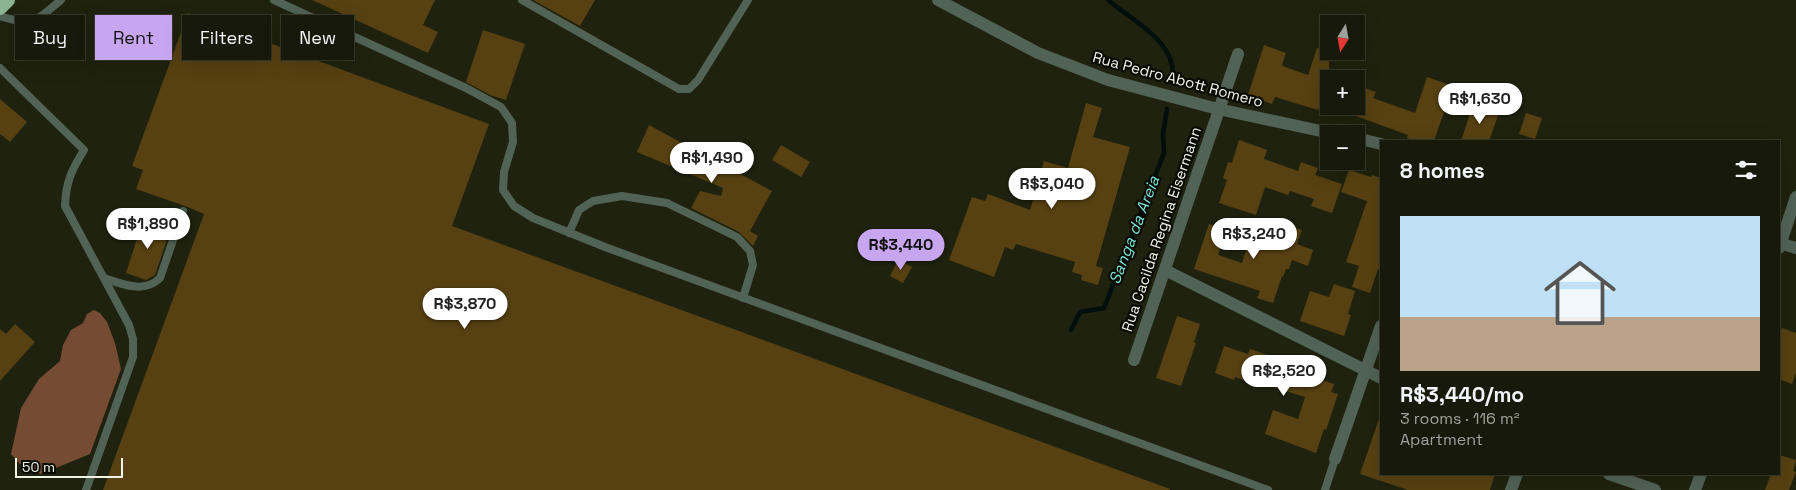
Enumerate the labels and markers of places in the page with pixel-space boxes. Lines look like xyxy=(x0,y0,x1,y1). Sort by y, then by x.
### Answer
pin: R$1,630 xyxy=(1434,82,1526,125)
pin: R$1,490 xyxy=(666,142,758,184)
pin: R$3,040 xyxy=(1006,168,1098,210)
pin: R$1,890 xyxy=(102,208,194,250)
pin: R$3,240 xyxy=(1208,218,1300,260)
pin: R$3,440 xyxy=(855,228,947,271)
pin: R$3,870 xyxy=(419,288,511,330)
pin: R$2,520 xyxy=(1238,354,1330,397)

